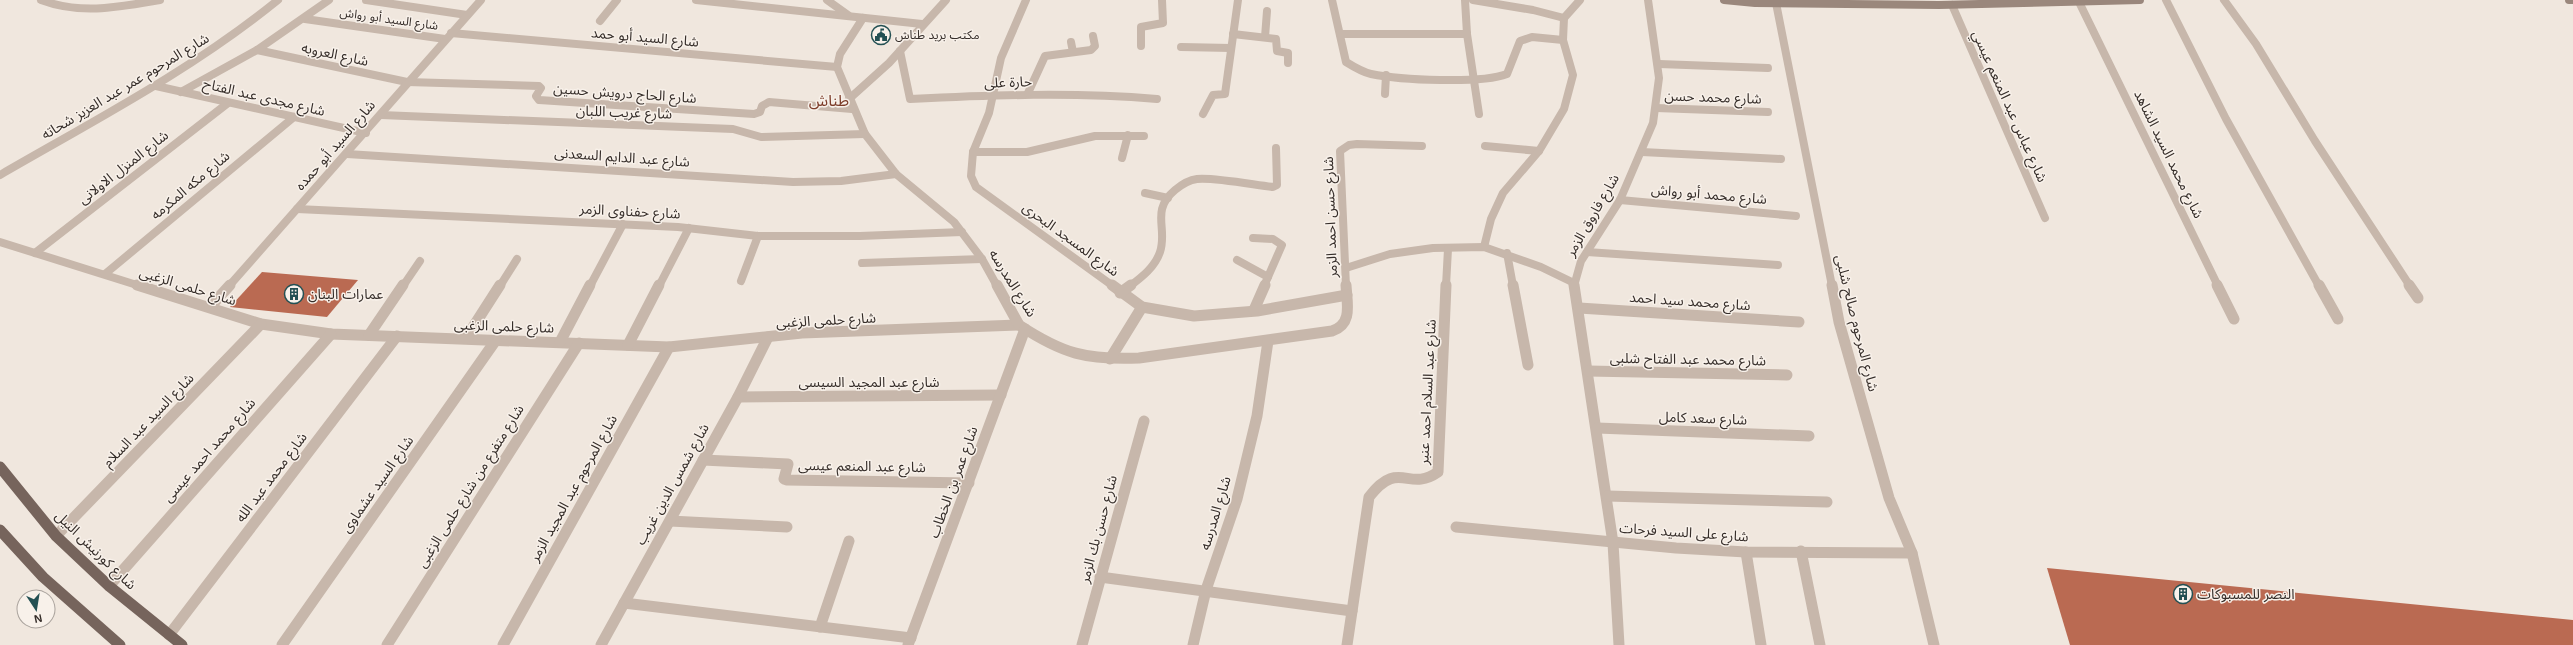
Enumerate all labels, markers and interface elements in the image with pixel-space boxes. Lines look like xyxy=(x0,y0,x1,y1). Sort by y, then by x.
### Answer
street label: شارع السيد أبو رواش xyxy=(339,5,439,35)
street label: شارع السيد أبو حمد xyxy=(590,24,700,53)
public building icon: مكتب بريد طناش xyxy=(870,24,892,46)
place label: مكتب بريد طناش xyxy=(895,28,980,42)
street label: شارع عباس عبد المنعم عيسي xyxy=(1966,28,2051,186)
street label: شارع المرحوم عمر عبد العزيز شحاته xyxy=(38,30,213,145)
street label: شارع العروبه xyxy=(300,39,370,72)
street label: حارة على xyxy=(984,73,1032,92)
street label: شارع مجدى عبد الفتاح xyxy=(201,75,327,122)
street label: شارع الحاج درويش حسين xyxy=(553,80,697,109)
street label: شارع محمد حسن xyxy=(1664,87,1762,110)
street label: شارع محمد السيد الشاهد xyxy=(2128,87,2207,222)
district label: طناش xyxy=(809,92,849,110)
street label: شارع السيد أبو حمده xyxy=(291,96,381,195)
street label: شارع غريب اللبان xyxy=(575,102,672,125)
street label: شارع المنزل الاولانى xyxy=(75,127,173,210)
street label: شارع عبد الدايم السعدنى xyxy=(554,144,690,173)
street label: شارع مكه المكرمه xyxy=(147,147,234,225)
street label: شارع حسن احمد الزمر xyxy=(1320,156,1343,279)
street label: شارع فاروق الزمر xyxy=(1561,171,1625,261)
street label: شارع محمد أبو رواش xyxy=(1650,180,1768,210)
street label: شارع المسجد البحرى xyxy=(1018,199,1122,282)
street label: شارع حفناوى الزمر xyxy=(578,200,681,225)
street label: شارع المدرسه xyxy=(983,246,1040,321)
street label: شارع المرحوم صالح شلبى xyxy=(1829,253,1882,394)
street label: شارع حلمى الزغبى xyxy=(137,264,238,311)
building icon: عمارات البنان xyxy=(283,283,305,305)
place label: عمارات البنان xyxy=(308,286,383,303)
street label: شارع محمد سيد احمد xyxy=(1629,289,1751,316)
street label: شارع حلمى الزغبى xyxy=(776,309,877,334)
street label: شارع حلمى الزغبى xyxy=(454,316,554,339)
street label: شارع عبد السلام احمد عنبر xyxy=(1415,319,1442,466)
street label: شارع محمد عبد الفتاح شلبى xyxy=(1610,350,1766,371)
street label: شارع السيد عبد السلام xyxy=(99,370,199,472)
street label: شارع عبد المجيد السيسى xyxy=(798,374,940,393)
street label: شارع محمد احمد عيسى xyxy=(160,395,261,507)
street label: شارع متفرع من شارع حلمى الزغبى xyxy=(413,402,529,572)
street label: شارع سعد كامل xyxy=(1659,408,1747,431)
street label: شارع المرحوم عبد المجيد الزمر xyxy=(525,412,623,567)
street label: شارع شمس الدين غريب xyxy=(632,421,715,549)
street label: شارع عمر بن الخطاب xyxy=(925,424,983,541)
street label: شارع محمد عبد الله xyxy=(232,429,312,527)
street label: شارع السيد عشماوى xyxy=(338,432,419,537)
street label: شارع عبد المنعم عيسى xyxy=(798,457,926,478)
street label: شارع حسن بك الزمر xyxy=(1076,473,1123,586)
street label: شارع المدرسه xyxy=(1196,474,1237,553)
street label: شارع كورنيش النيل xyxy=(50,507,140,595)
street label: شارع على السيد فرحات xyxy=(1619,520,1749,547)
building icon: النصر للمسبوكات xyxy=(2172,583,2194,605)
place label: النصر للمسبوكات xyxy=(2197,586,2294,603)
north arrow xyxy=(16,589,56,629)
text: N xyxy=(33,612,43,625)

